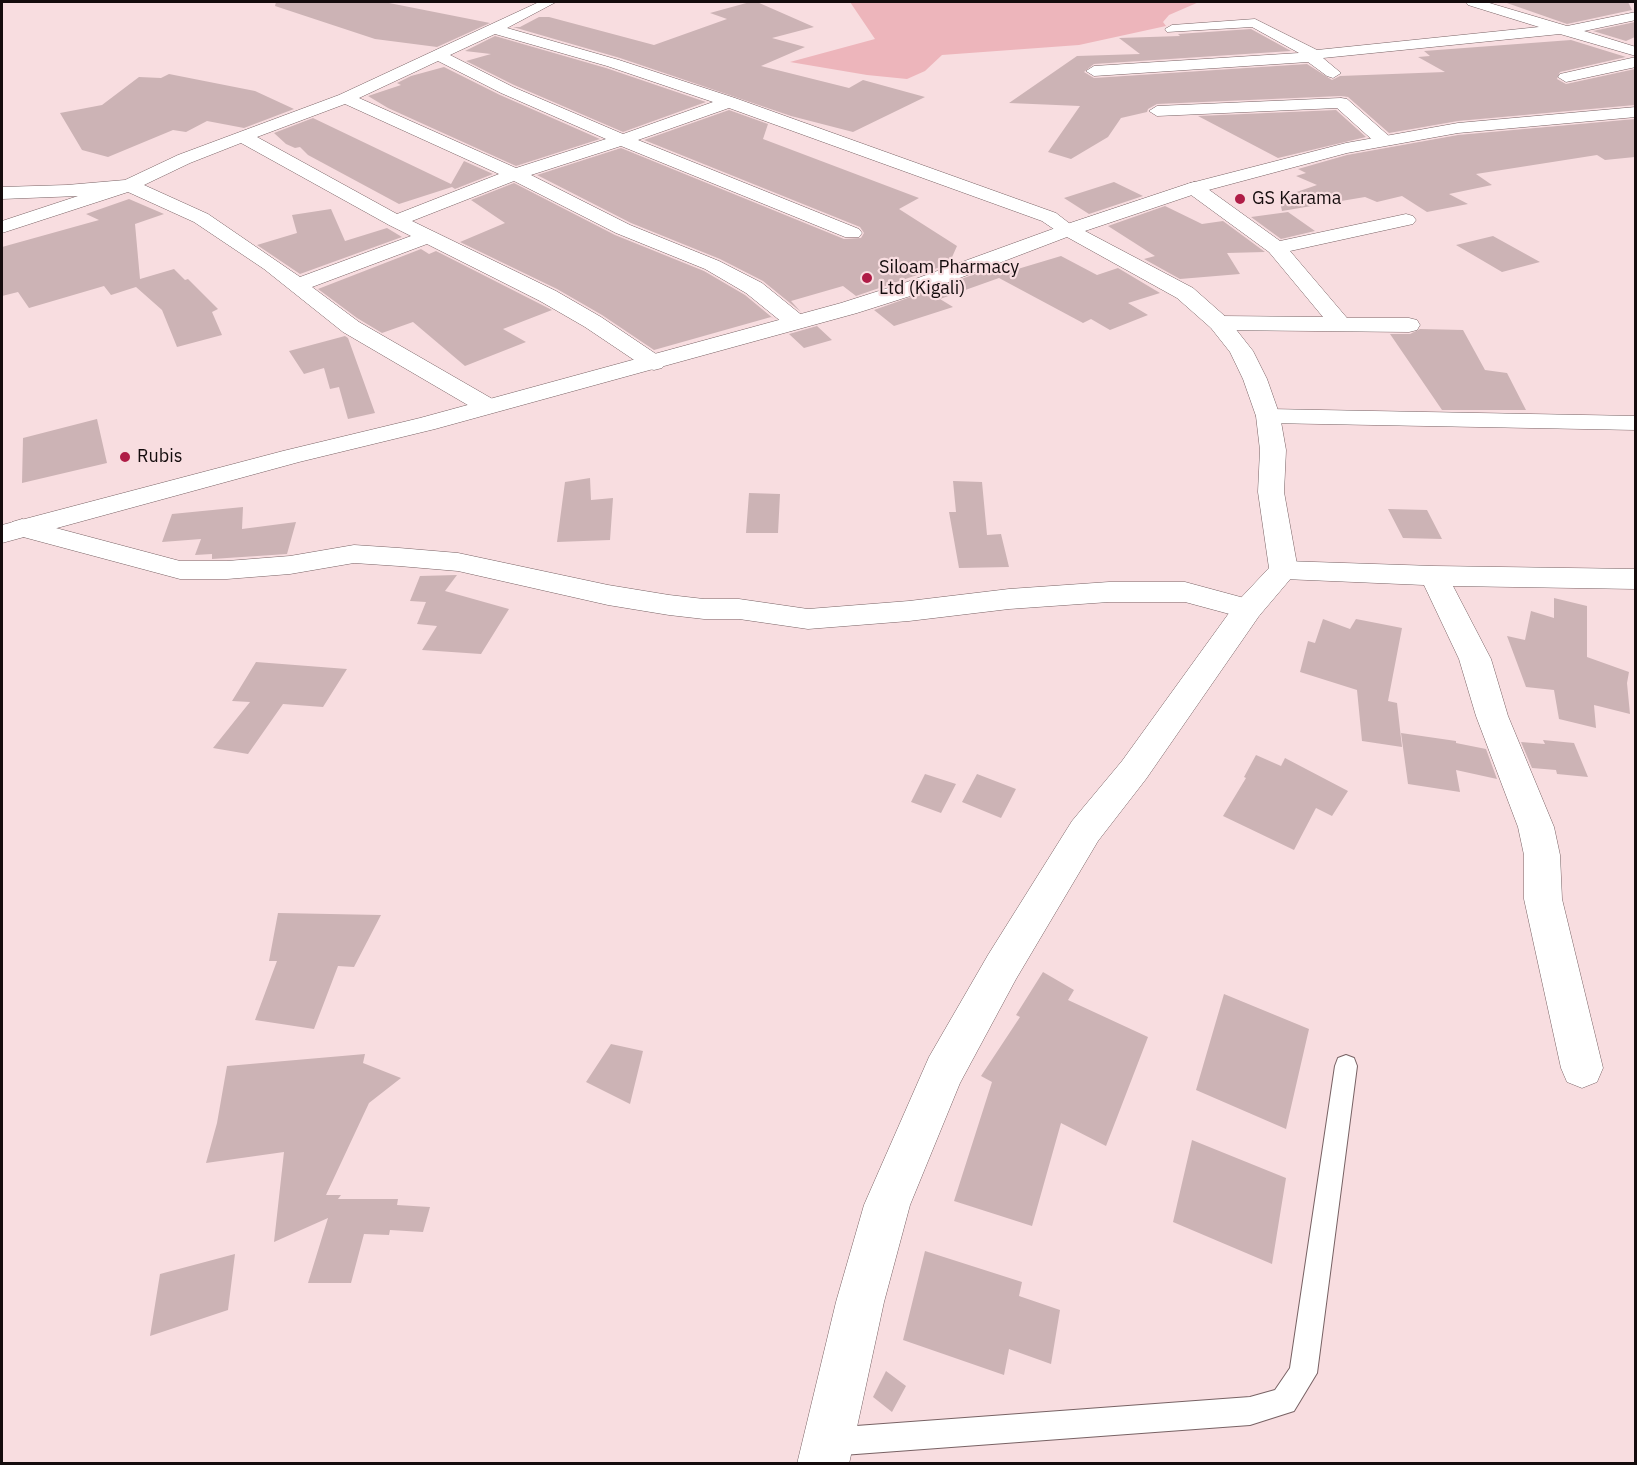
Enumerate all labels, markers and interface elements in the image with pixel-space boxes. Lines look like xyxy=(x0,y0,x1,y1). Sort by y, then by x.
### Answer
place label: GS Karama xyxy=(1252,188,1341,210)
marker: GS Karama xyxy=(1233,192,1247,206)
place label: Siloam Pharmacy Ltd (Kigali) xyxy=(879,257,1019,300)
marker: Siloam Pharmacy Ltd (Kigali) xyxy=(860,271,874,285)
place label: Rubis xyxy=(137,446,182,468)
marker: Rubis xyxy=(118,450,132,464)

